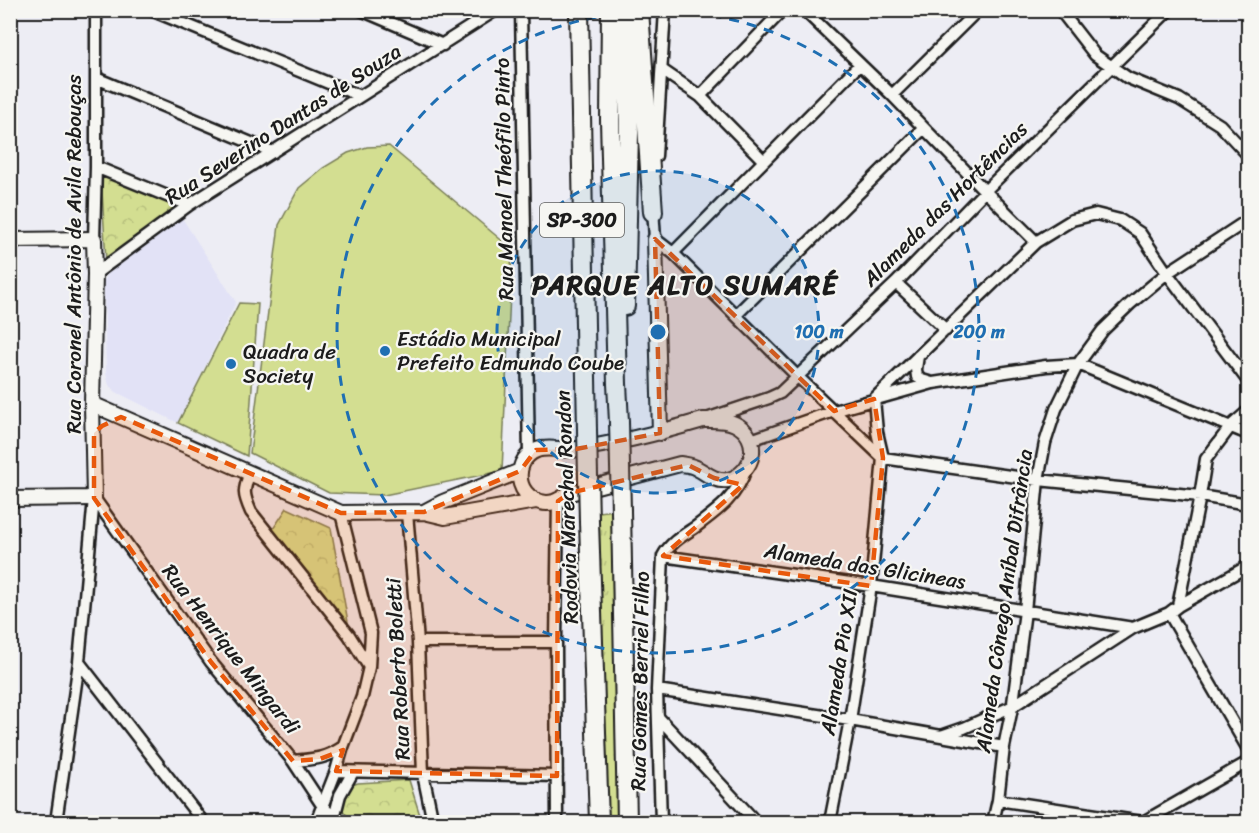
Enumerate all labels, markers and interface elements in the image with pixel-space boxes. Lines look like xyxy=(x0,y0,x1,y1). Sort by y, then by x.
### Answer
street label: Rua Severino Dantas de Souza xyxy=(157,33,409,215)
street label: Rua Manoel Theófilo Pinto xyxy=(483,57,525,301)
street label: Rua Coronel Antônio de Avila Rebouças xyxy=(55,74,93,434)
street label: Alameda das Hortências xyxy=(852,112,1037,297)
road number: SP-300 xyxy=(540,203,624,237)
district label: PARQUE ALTO SUMARÉ xyxy=(532,261,839,309)
text: 100 m xyxy=(795,316,844,348)
text: 200 m xyxy=(952,316,1005,348)
place label: Estádio Municipal Prefeito Edmundo Coube xyxy=(397,320,624,382)
centre of rings xyxy=(648,322,668,342)
place label: Quadra de Society xyxy=(243,333,336,395)
marker: Estádio Municipal Prefeito Edmundo Coube xyxy=(378,344,392,358)
marker: Quadra de Society xyxy=(224,357,238,371)
street label: Rodovia Marechal Rondon xyxy=(544,389,590,625)
street label: Alameda Cônego Aníbal Difrância xyxy=(964,446,1044,756)
street label: Alameda das Glicineas xyxy=(761,531,969,601)
street label: Rua Henrique Mingardi xyxy=(152,555,311,744)
street label: Rua Gomes Berriel Filho xyxy=(619,571,661,791)
street label: Rua Roberto Boletti xyxy=(374,576,422,761)
street label: Alameda Pio XII xyxy=(809,586,869,739)

